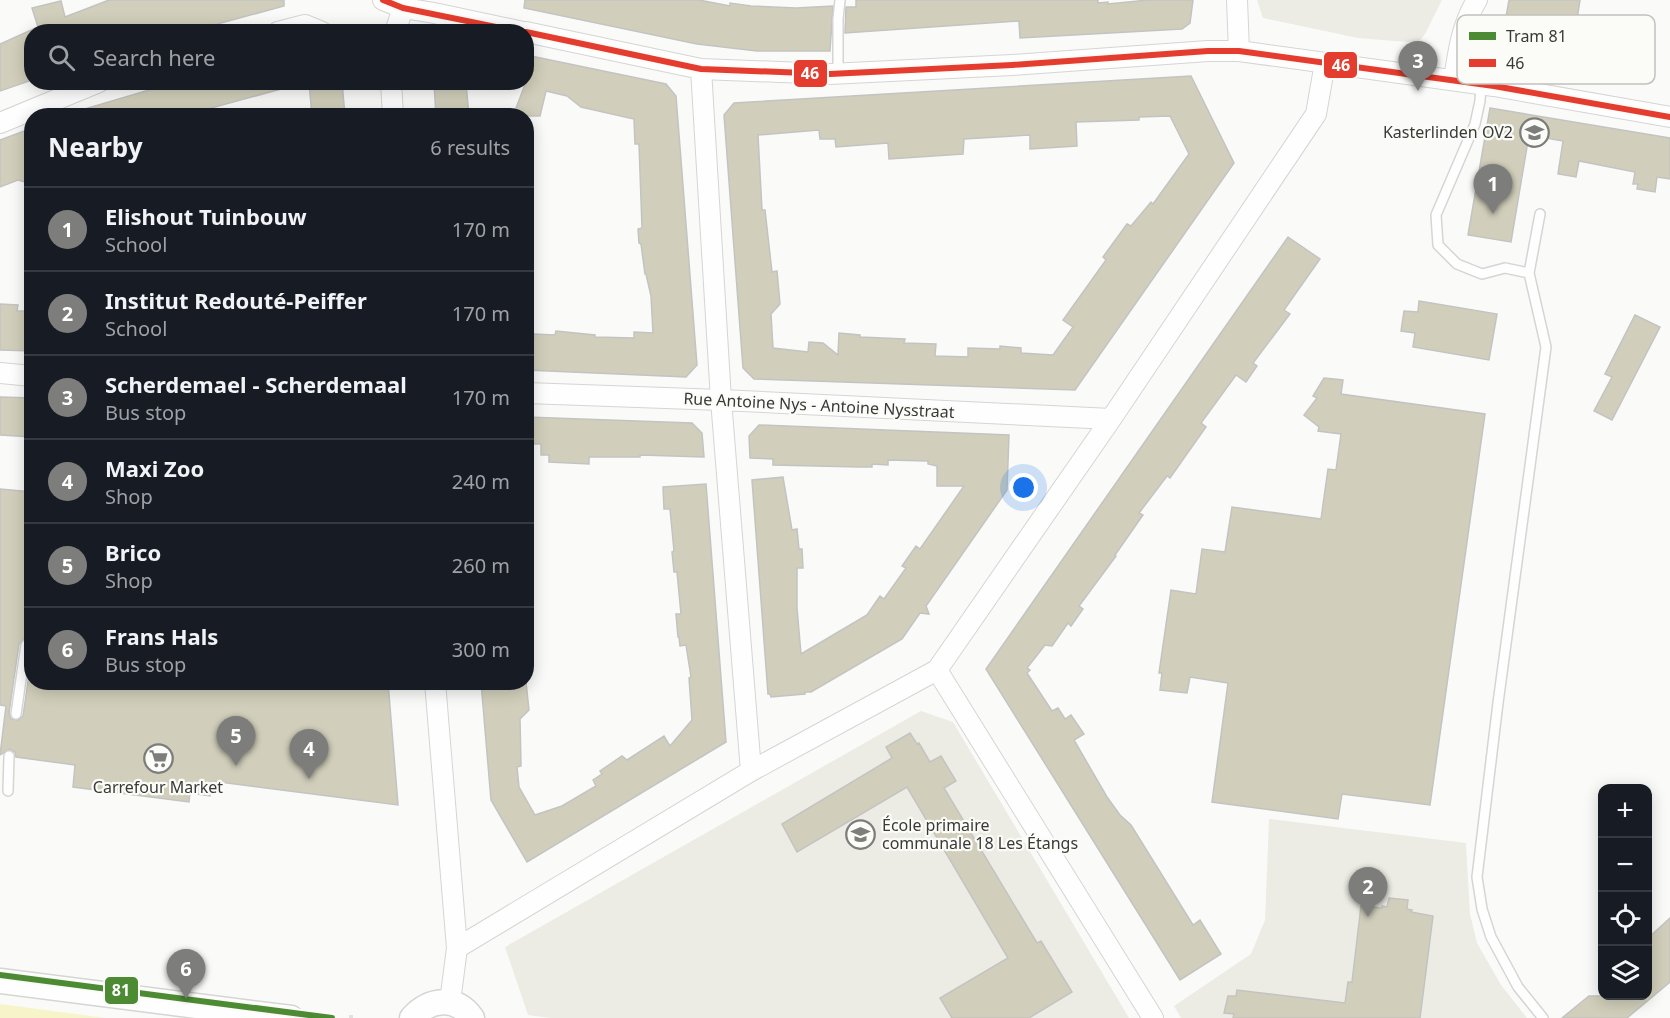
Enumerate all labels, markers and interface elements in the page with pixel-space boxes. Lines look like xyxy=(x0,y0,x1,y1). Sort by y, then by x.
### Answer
legend xyxy=(1457,15,1655,84)
search box xyxy=(24,24,534,90)
text: Tram 81 xyxy=(1506,25,1567,47)
icon: search xyxy=(45,41,78,74)
text: Search here xyxy=(93,42,215,72)
pin: 3 xyxy=(1398,42,1438,91)
line badge: 46 xyxy=(1323,51,1358,79)
text: 46 xyxy=(1506,52,1524,74)
text: 46 xyxy=(1332,54,1350,76)
line badge: 46 xyxy=(793,59,828,88)
text: 46 xyxy=(801,62,819,84)
school or university icon: Kasterlinden OV2 xyxy=(1518,116,1550,148)
place label: Kasterlinden OV2 xyxy=(1383,121,1513,143)
text: Nearby xyxy=(48,129,143,165)
text: 6 results xyxy=(430,134,510,161)
pin: 1 xyxy=(1474,164,1512,214)
text: Elishout Tuinbouw xyxy=(105,201,307,231)
text: 1 xyxy=(62,216,73,243)
text: 170 m xyxy=(452,216,510,243)
text: School xyxy=(105,231,167,258)
text: Institut Redouté-Peiffer xyxy=(105,285,367,315)
text: 2 xyxy=(62,300,73,327)
text: 170 m xyxy=(452,300,510,327)
text: School xyxy=(105,315,167,342)
text: Scherdemael - Scherdemaal xyxy=(105,369,407,399)
text: 3 xyxy=(62,384,73,411)
text: 170 m xyxy=(452,384,510,411)
street label: Rue Antoine Nys - Antoine Nysstraat xyxy=(683,387,955,423)
text: Bus stop xyxy=(105,399,186,426)
text: Maxi Zoo xyxy=(105,453,204,483)
text: 4 xyxy=(62,468,73,495)
text: 240 m xyxy=(452,468,510,495)
your location xyxy=(1009,473,1038,502)
text: Shop xyxy=(105,483,153,510)
text: Brico xyxy=(105,537,161,567)
text: 5 xyxy=(62,552,73,579)
text: 260 m xyxy=(452,552,510,579)
text: Shop xyxy=(105,567,153,594)
text: Frans Hals xyxy=(105,621,218,651)
text: 6 xyxy=(62,636,73,663)
text: 300 m xyxy=(452,636,510,663)
text: Bus stop xyxy=(105,651,186,678)
pin: 5 xyxy=(216,716,256,766)
pin: 4 xyxy=(290,730,328,779)
supermarket icon: Carrefour Market xyxy=(142,743,174,775)
place label: Carrefour Market xyxy=(93,776,223,798)
map controls xyxy=(1598,784,1652,1000)
button: + xyxy=(1598,784,1652,838)
place label: École primaire communale 18 Les Étangs xyxy=(882,814,1078,854)
school or university icon: École primaire communale 18 Les Étangs xyxy=(845,818,877,850)
button: − xyxy=(1598,838,1652,892)
pin: 2 xyxy=(1348,868,1388,917)
button: locate xyxy=(1598,892,1652,946)
button: layers xyxy=(1598,946,1652,1000)
pin: 6 xyxy=(166,950,206,999)
line badge: 81 xyxy=(104,976,139,1005)
text: 81 xyxy=(112,979,130,1001)

